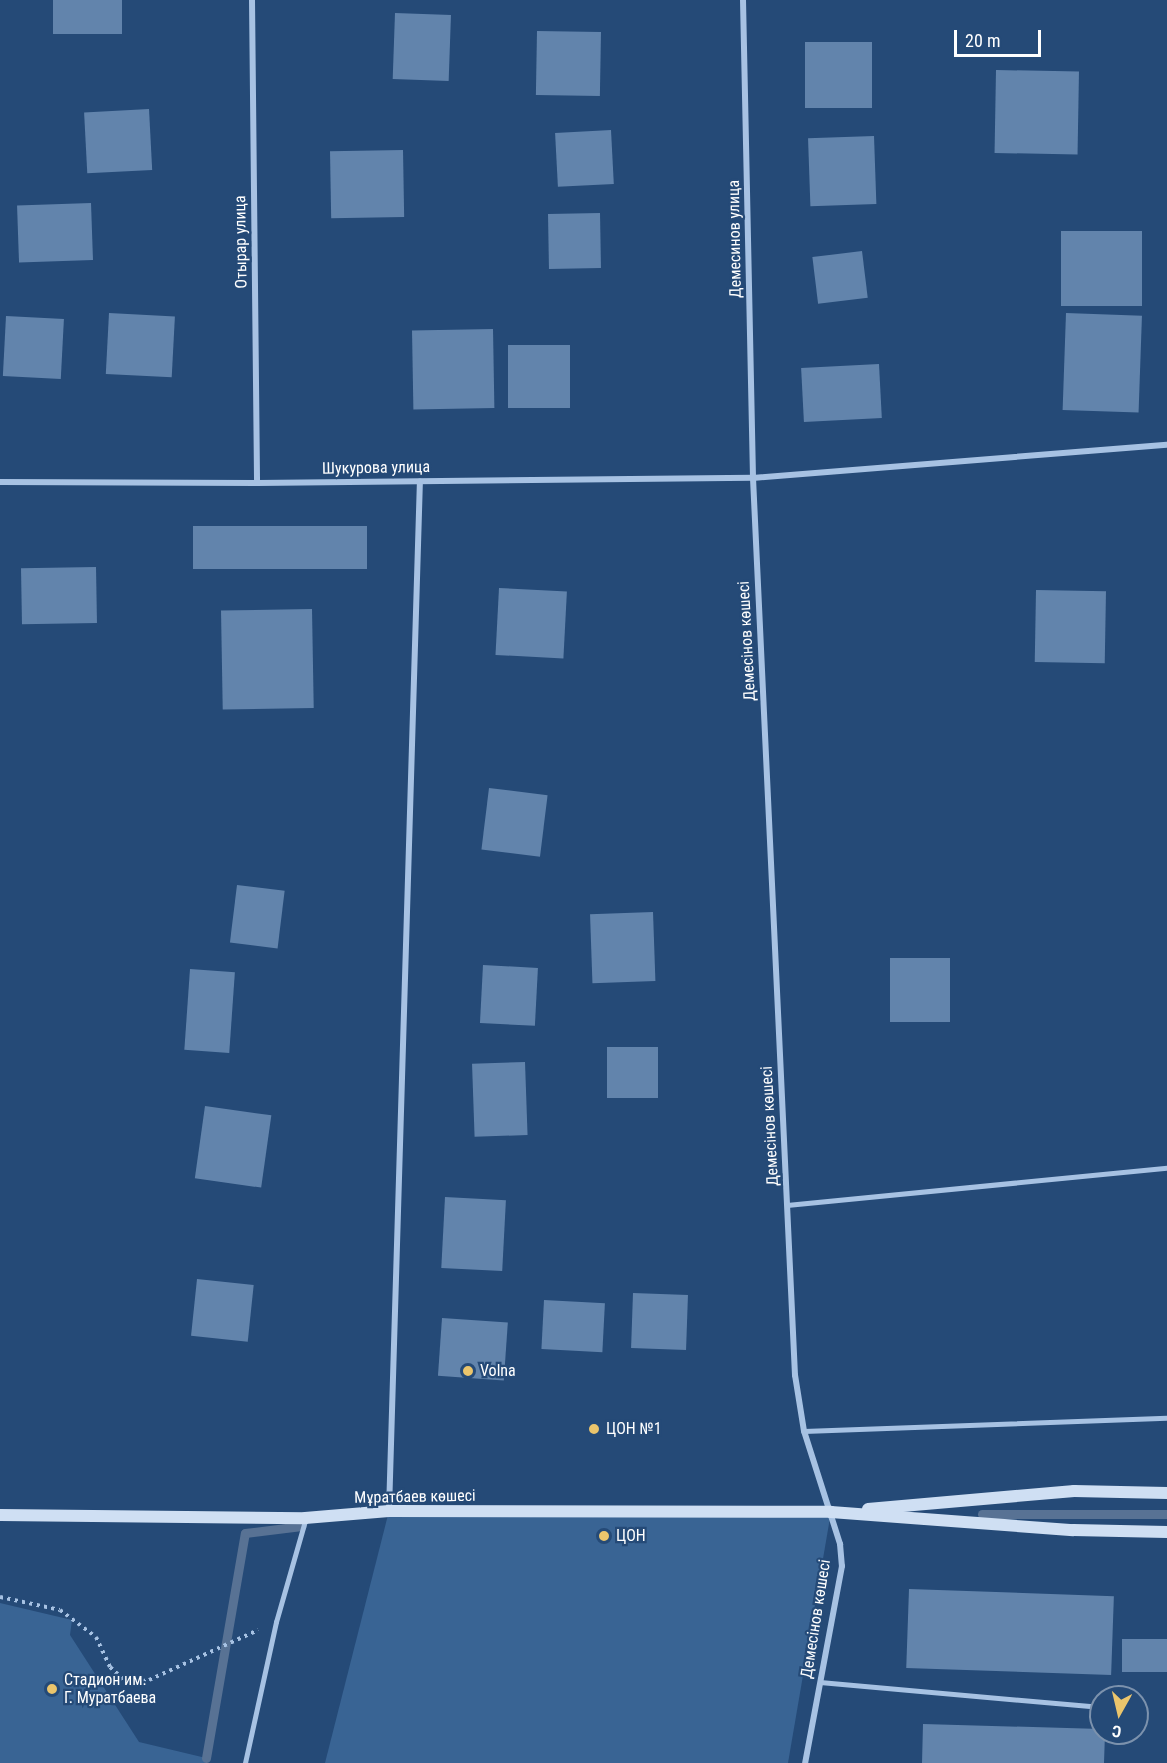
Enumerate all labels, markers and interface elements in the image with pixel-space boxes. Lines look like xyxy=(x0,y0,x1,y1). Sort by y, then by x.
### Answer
scale bar xyxy=(957,18,1044,56)
text: 20 m xyxy=(965,30,1000,51)
street label: Демесинов улица xyxy=(724,180,746,298)
street label: Отырар улица xyxy=(231,195,251,289)
street label: Шукурова улица xyxy=(322,457,430,479)
street label: Демесінов көшесі xyxy=(734,580,760,702)
street label: Демесінов көшесі xyxy=(757,1065,783,1187)
place label: Volna xyxy=(480,1361,516,1381)
marker: Volna xyxy=(461,1364,475,1378)
place label: ЦОН №1 xyxy=(606,1419,662,1439)
marker: ЦОН №1 xyxy=(587,1422,601,1436)
street label: Мұратбаев көшесі xyxy=(354,1486,476,1508)
place label: ЦОН xyxy=(616,1526,646,1546)
marker: ЦОН xyxy=(597,1529,611,1543)
street label: Демесінов көшесі xyxy=(797,1558,835,1680)
place label: Стадион им. Г. Муратбаева xyxy=(64,1670,156,1708)
marker: Стадион им. Г. Муратбаева xyxy=(45,1682,59,1696)
north arrow xyxy=(1089,1685,1149,1745)
text: С xyxy=(1111,1721,1123,1741)

